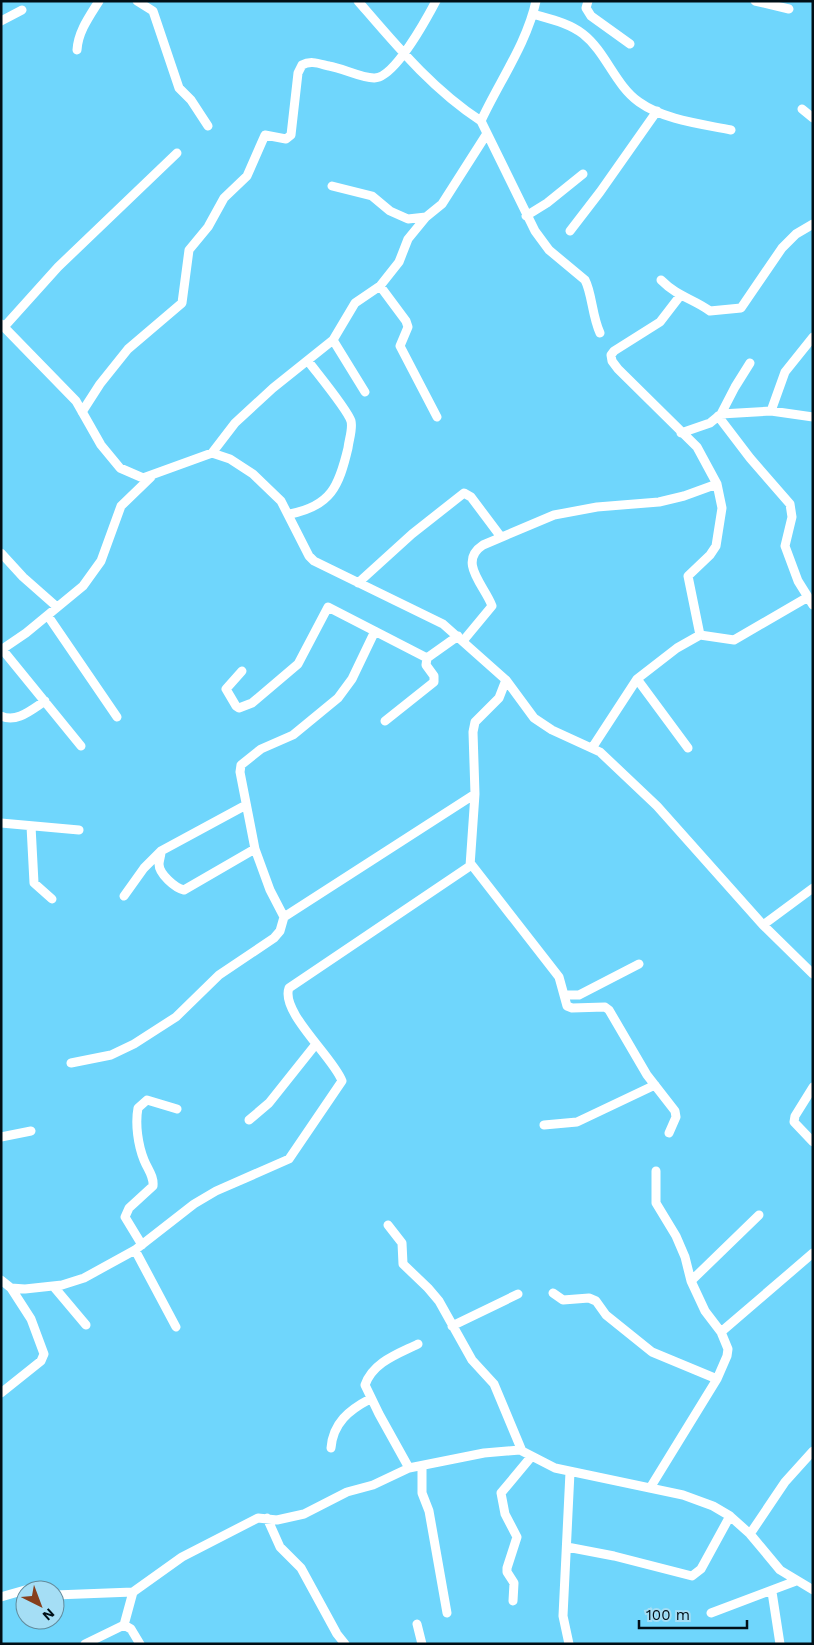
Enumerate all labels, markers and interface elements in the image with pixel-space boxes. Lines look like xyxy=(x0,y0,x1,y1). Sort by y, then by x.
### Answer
north arrow xyxy=(15,1580,65,1630)
scale bar xyxy=(639,1598,746,1630)
text: N xyxy=(39,1605,58,1624)
text: 100 m xyxy=(646,1606,690,1624)

